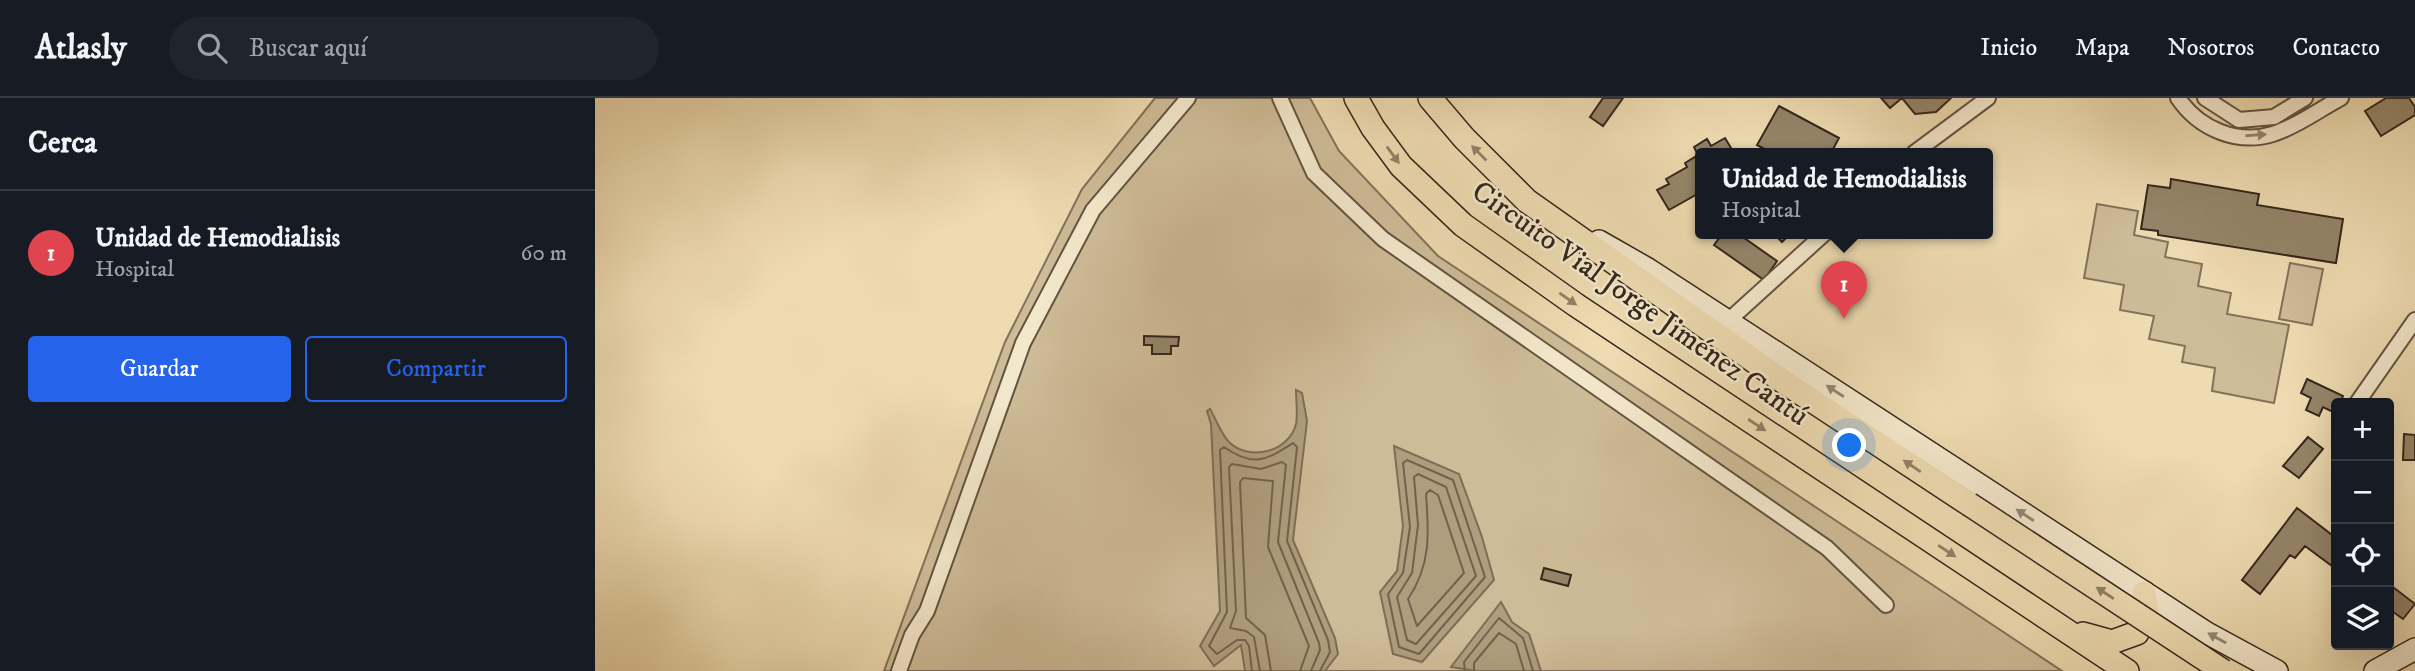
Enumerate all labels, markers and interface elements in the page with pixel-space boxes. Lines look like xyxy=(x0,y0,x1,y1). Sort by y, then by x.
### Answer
search box xyxy=(169,17,659,80)
text: Atlasly xyxy=(35,28,127,69)
icon: search xyxy=(193,29,231,67)
text: Buscar aquí xyxy=(249,32,367,65)
text: Inicio xyxy=(1980,33,2037,63)
text: Mapa xyxy=(2075,33,2130,63)
text: Nosotros xyxy=(2168,33,2254,63)
text: Contacto xyxy=(2292,33,2380,63)
text: Cerca xyxy=(28,125,97,162)
one-way arrow xyxy=(2246,129,2268,140)
one-way arrow xyxy=(1471,145,1488,161)
one-way arrow xyxy=(1386,146,1400,165)
popup xyxy=(1695,148,1993,239)
text: Unidad de Hemodialisis xyxy=(1721,163,1967,196)
street label: Circuito Vial Jorge Jiménez Cantú xyxy=(1464,173,1816,435)
text: Hospital xyxy=(1721,196,1801,225)
text: Unidad de Hemodialisis xyxy=(95,222,340,255)
text: 1 xyxy=(47,239,55,268)
text: 60 m xyxy=(520,239,567,268)
text: Hospital xyxy=(95,255,174,284)
pin: 1 xyxy=(1821,261,1867,319)
one-way arrow xyxy=(1559,292,1577,306)
button: Guardar xyxy=(28,336,291,402)
button: Compartir xyxy=(305,336,567,402)
one-way arrow xyxy=(1826,384,1844,398)
map controls xyxy=(2331,398,2394,650)
button: + xyxy=(2331,398,2394,461)
one-way arrow xyxy=(1748,418,1767,431)
your location xyxy=(1832,428,1866,462)
one-way arrow xyxy=(1903,459,1921,473)
button: − xyxy=(2331,461,2394,524)
one-way arrow xyxy=(2016,509,2035,522)
button: locate xyxy=(2331,524,2394,587)
one-way arrow xyxy=(1937,544,1957,557)
one-way arrow xyxy=(2095,587,2114,600)
button: layers xyxy=(2331,587,2394,650)
one-way arrow xyxy=(2207,632,2227,644)

